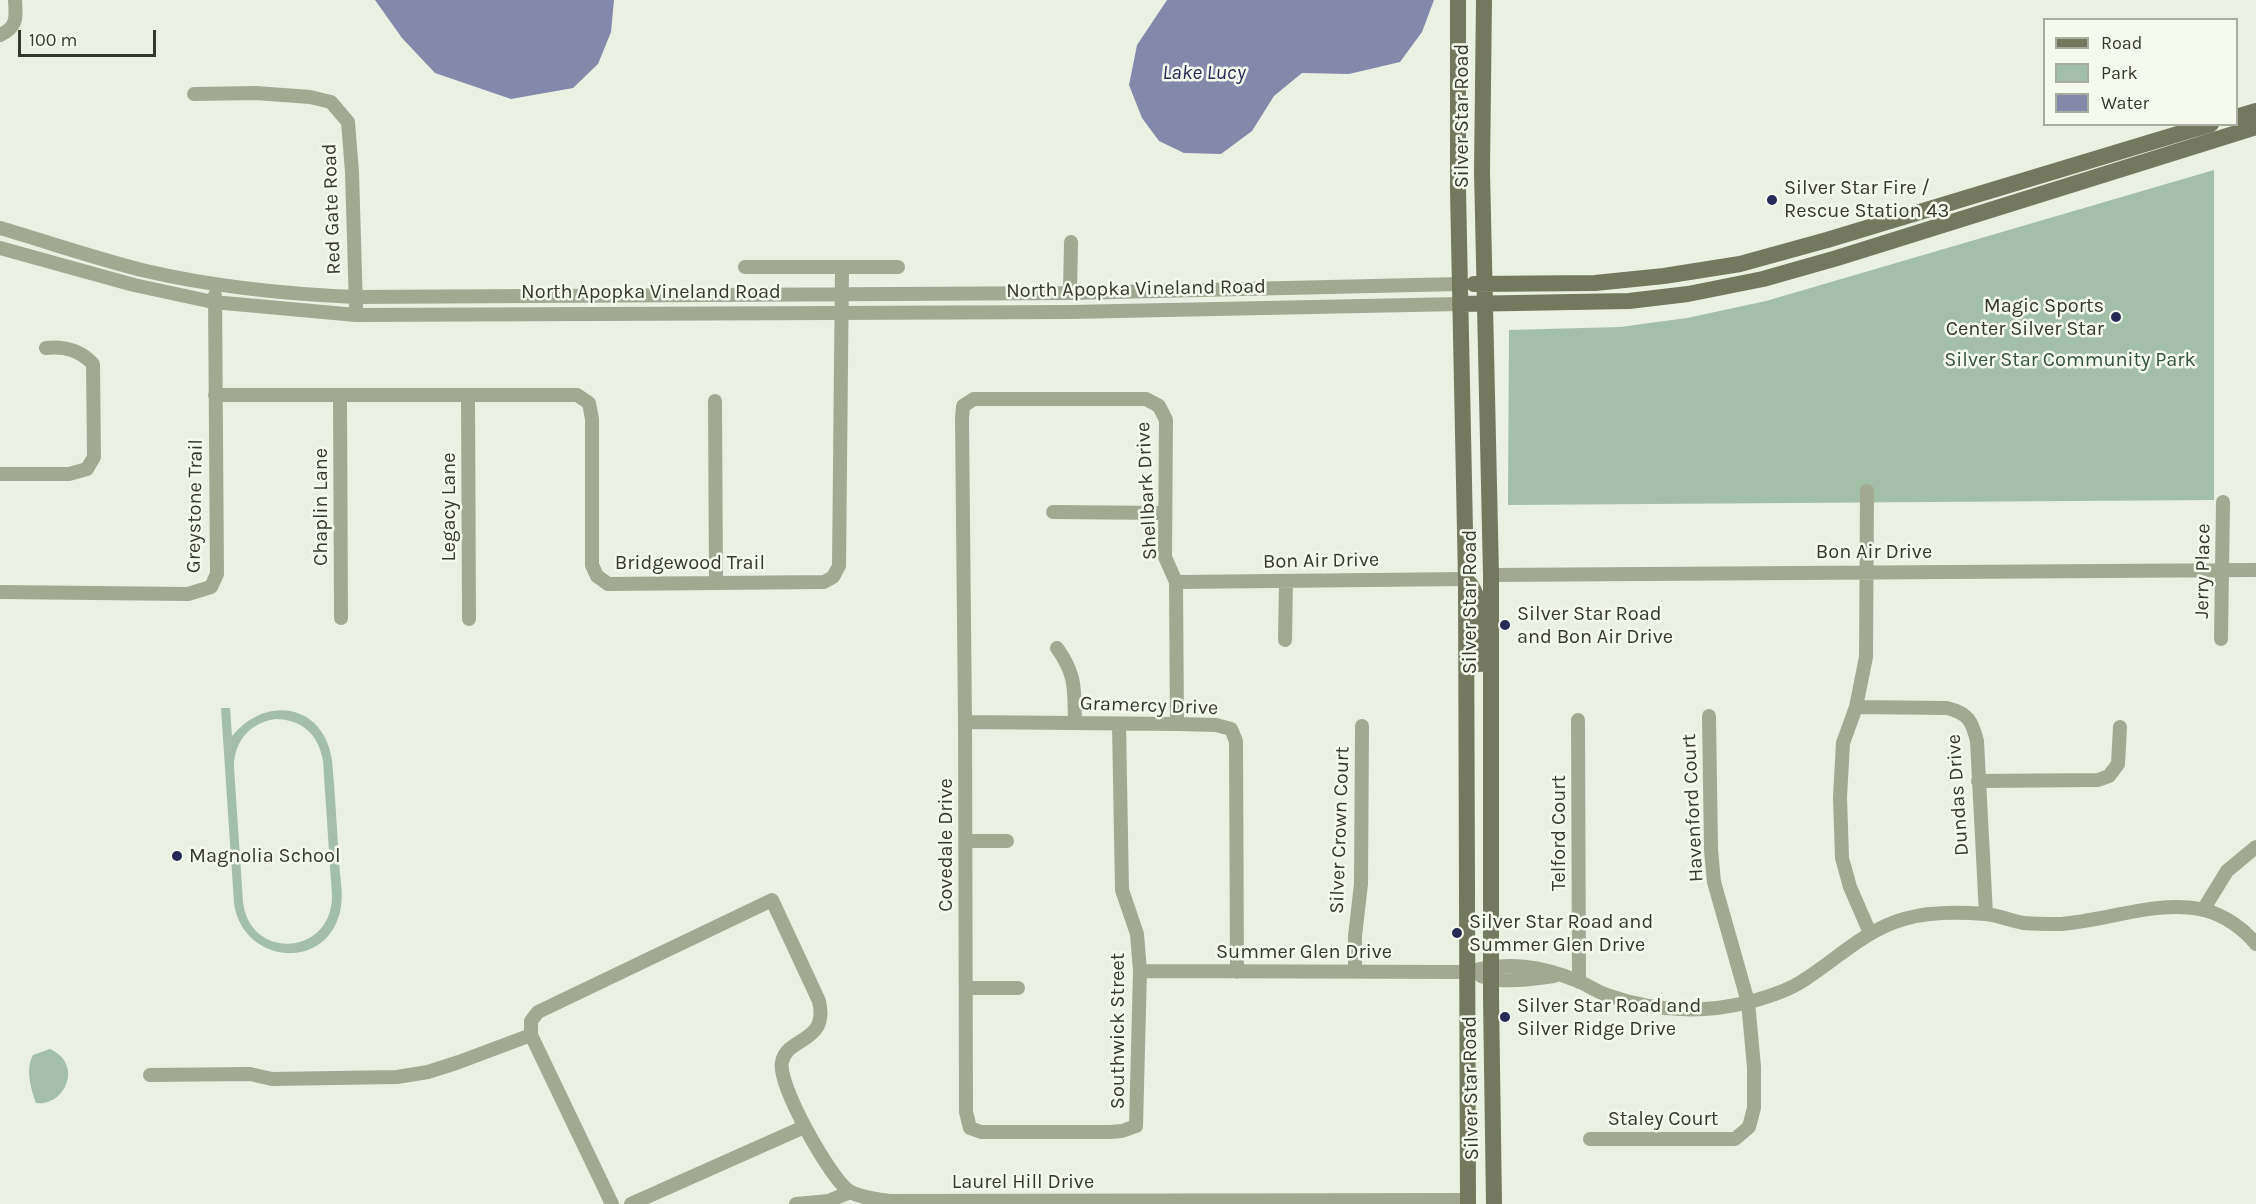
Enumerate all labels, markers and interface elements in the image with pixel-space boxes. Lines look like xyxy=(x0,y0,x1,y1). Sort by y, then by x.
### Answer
scale bar xyxy=(21,18,159,56)
legend xyxy=(2043,18,2238,126)
text: 100 m xyxy=(29,29,77,51)
text: Road xyxy=(2101,32,2142,54)
street label: Silver Star Road xyxy=(1450,44,1474,188)
water label: Lake Lucy xyxy=(1162,60,1246,86)
text: Park xyxy=(2101,62,2138,84)
text: Water xyxy=(2101,92,2149,114)
street label: Red Gate Road xyxy=(318,143,346,275)
place label: Silver Star Fire / Rescue Station 43 xyxy=(1784,176,1949,223)
marker: Silver Star Fire / Rescue Station 43 xyxy=(1765,193,1779,207)
street label: North Apopka Vineland Road xyxy=(1006,275,1266,303)
street label: North Apopka Vineland Road xyxy=(521,280,781,304)
place label: Magic Sports Center Silver Star xyxy=(1946,294,2104,341)
marker: Magic Sports Center Silver Star xyxy=(2109,310,2123,324)
park label: Silver Star Community Park xyxy=(1944,348,2196,372)
street label: Shellbark Drive xyxy=(1131,421,1163,561)
street label: Greystone Trail xyxy=(182,439,208,573)
street label: Chaplin Lane xyxy=(309,448,333,566)
street label: Legacy Lane xyxy=(437,453,461,561)
street label: Jerry Place xyxy=(2190,523,2216,619)
street label: Silver Star Road xyxy=(1458,530,1482,674)
street label: Bon Air Drive xyxy=(1816,540,1932,564)
street label: Bon Air Drive xyxy=(1263,548,1379,574)
street label: Bridgewood Trail xyxy=(615,551,765,575)
place label: Silver Star Road and Bon Air Drive xyxy=(1517,602,1673,649)
marker: Silver Star Road and Bon Air Drive xyxy=(1498,618,1512,632)
street label: Gramercy Drive xyxy=(1079,692,1219,720)
street label: Havenford Court xyxy=(1677,733,1709,883)
street label: Dundas Drive xyxy=(1942,733,1974,857)
street label: Silver Crown Court xyxy=(1325,746,1355,914)
street label: Telford Court xyxy=(1547,775,1571,891)
street label: Covedale Drive xyxy=(934,778,958,912)
place label: Magnolia School xyxy=(189,844,340,868)
marker: Magnolia School xyxy=(170,849,184,863)
place label: Silver Star Road and Summer Glen Drive xyxy=(1469,910,1653,957)
marker: Silver Star Road and Summer Glen Drive xyxy=(1450,926,1464,940)
street label: Summer Glen Drive xyxy=(1216,940,1392,964)
street label: Southwick Street xyxy=(1106,953,1130,1109)
place label: Silver Star Road and Silver Ridge Drive xyxy=(1517,994,1701,1041)
marker: Silver Star Road and Silver Ridge Drive xyxy=(1498,1010,1512,1024)
street label: Silver Star Road xyxy=(1458,1016,1484,1160)
street label: Staley Court xyxy=(1608,1107,1718,1131)
street label: Laurel Hill Drive xyxy=(952,1170,1094,1194)

